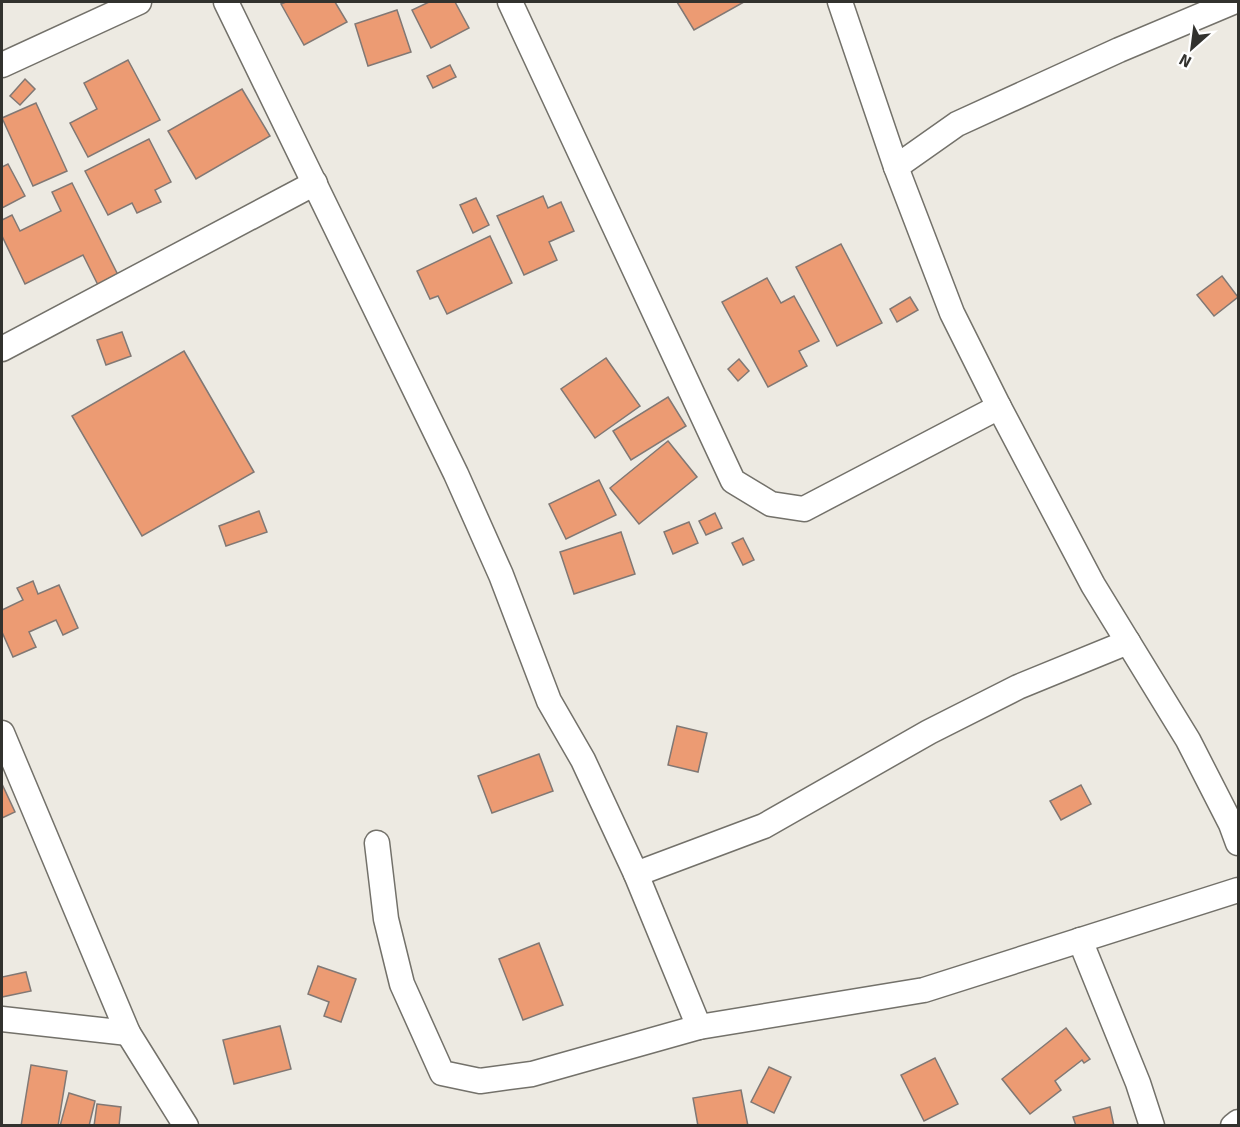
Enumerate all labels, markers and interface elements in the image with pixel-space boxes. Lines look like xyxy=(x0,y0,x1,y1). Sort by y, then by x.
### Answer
north arrow xyxy=(1162,18,1222,78)
text: N xyxy=(1176,49,1195,72)

